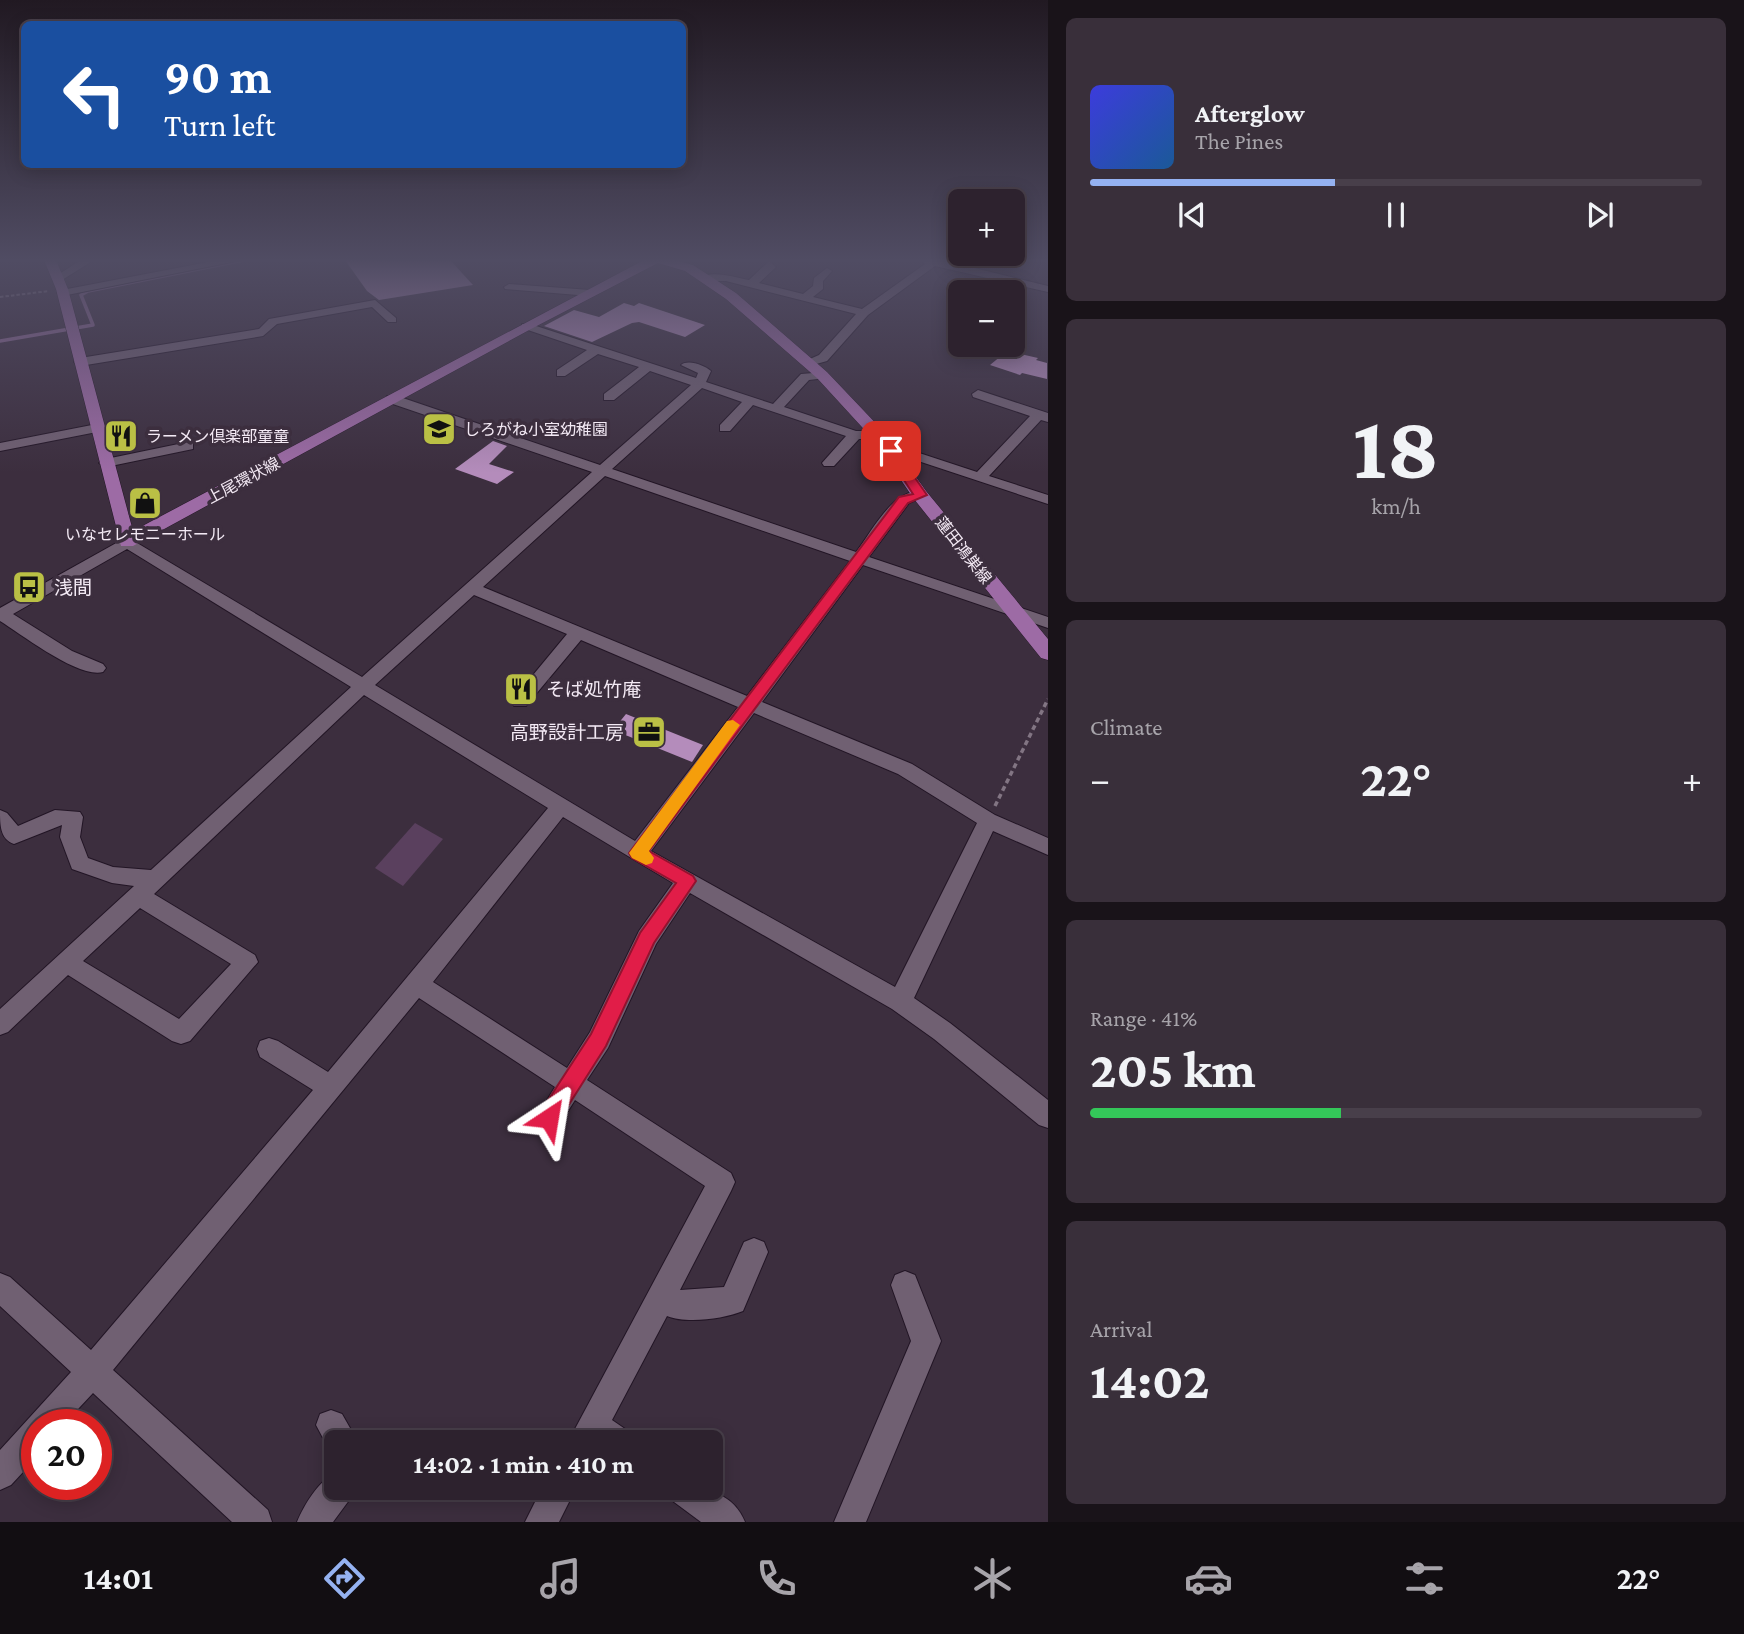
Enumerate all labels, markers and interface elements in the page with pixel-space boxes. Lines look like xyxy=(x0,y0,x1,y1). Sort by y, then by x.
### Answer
icon: left xyxy=(49,49,140,140)
text: 90 m xyxy=(164,49,271,104)
text: Afterglow xyxy=(1195,99,1305,128)
text: Turn left xyxy=(164,107,275,143)
text: The Pines xyxy=(1195,128,1283,154)
map controls xyxy=(948,189,1025,357)
button: + xyxy=(948,189,1025,266)
icon: previous xyxy=(1173,196,1211,234)
icon: pause xyxy=(1377,196,1415,234)
icon: next xyxy=(1581,196,1619,234)
button: − xyxy=(948,280,1025,357)
text: 18 xyxy=(1352,396,1440,498)
school or university icon: しろがね小室幼稚園 xyxy=(420,410,458,448)
restaurant icon: ラーメン倶楽部童童 xyxy=(102,417,140,455)
place label: しろがね小室幼稚園 xyxy=(464,421,608,438)
pin xyxy=(861,421,921,481)
place label: ラーメン倶楽部童童 xyxy=(146,428,289,445)
icon: arrive xyxy=(872,432,910,470)
street label: 上尾環状線 xyxy=(204,454,283,507)
shop icon: いなセレモニーホール xyxy=(126,484,164,522)
text: km/h xyxy=(1371,493,1421,519)
street label: 蓮田鴻巣線 xyxy=(932,514,995,587)
place label: いなセレモニーホール xyxy=(65,526,225,543)
bus stop icon: 浅間 xyxy=(10,568,48,606)
place label: 浅間 xyxy=(54,577,92,598)
restaurant icon: そば処竹庵 xyxy=(502,670,540,708)
place label: そば処竹庵 xyxy=(546,679,641,700)
office icon: 高野設計工房 xyxy=(630,713,668,751)
text: Climate xyxy=(1090,714,1162,740)
place label: 高野設計工房 xyxy=(510,722,624,743)
text: 22° xyxy=(1360,749,1432,807)
text: − xyxy=(1090,758,1110,800)
text: + xyxy=(1682,758,1702,800)
text: Range · 41% xyxy=(1090,1005,1197,1031)
text: 205 km xyxy=(1090,1040,1256,1098)
position arrow xyxy=(512,1081,586,1155)
text: Arrival xyxy=(1090,1316,1153,1342)
text: 14:02 xyxy=(1090,1351,1210,1409)
speed limit sign: 20 xyxy=(21,1409,112,1500)
text: 14:02 · 1 min · 410 m xyxy=(413,1450,634,1479)
icon: directions xyxy=(320,1554,369,1603)
icon: music xyxy=(536,1554,585,1603)
icon: phone xyxy=(752,1554,801,1603)
icon: climate xyxy=(968,1554,1017,1603)
icon: car xyxy=(1184,1554,1233,1603)
icon: filters xyxy=(1400,1554,1449,1603)
text: 14:01 xyxy=(84,1560,153,1596)
text: 22° xyxy=(1616,1560,1660,1596)

